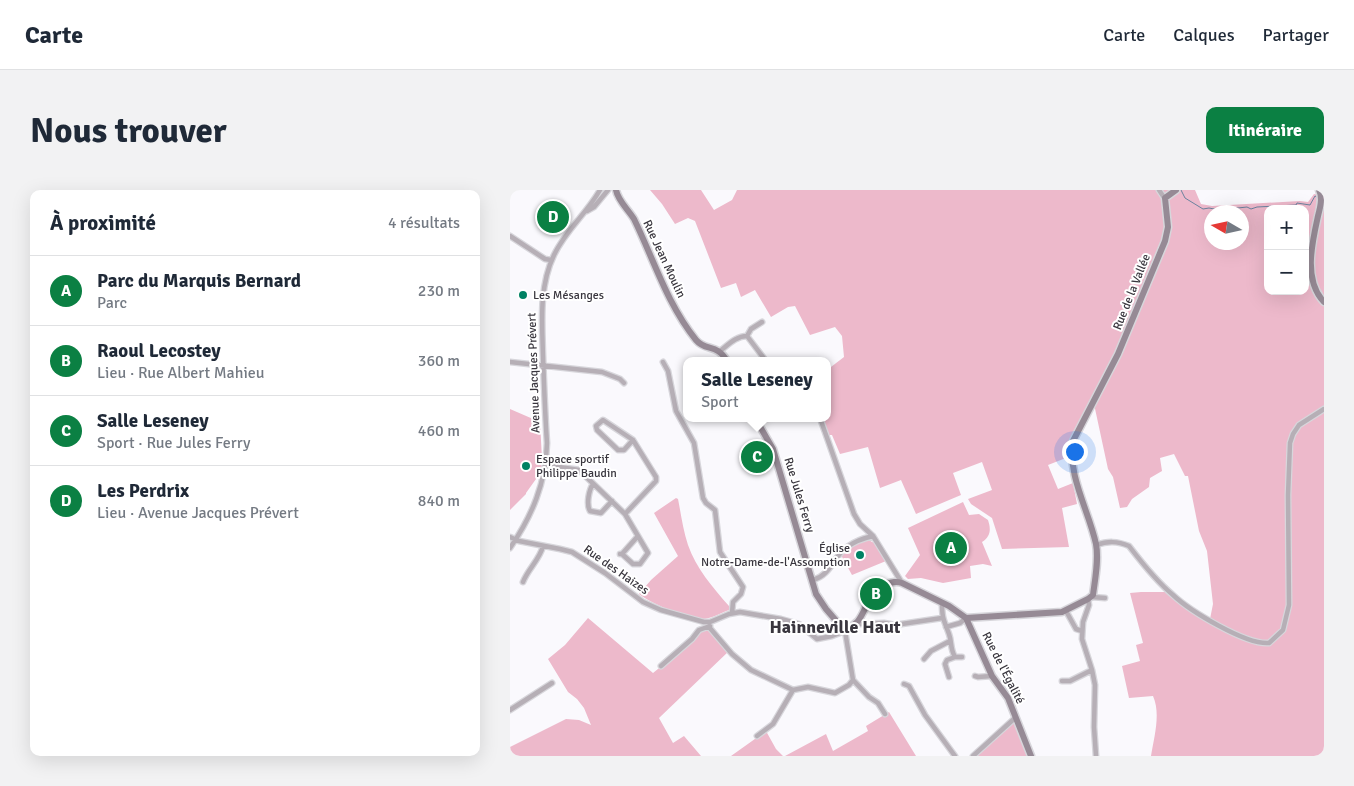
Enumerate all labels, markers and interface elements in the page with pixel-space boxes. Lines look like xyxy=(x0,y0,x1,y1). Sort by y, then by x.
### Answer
text: Carte xyxy=(25,20,83,50)
text: Carte xyxy=(1103,24,1145,46)
text: Calques xyxy=(1173,24,1235,46)
text: Partager xyxy=(1263,24,1329,46)
button: Itinéraire xyxy=(1206,107,1324,153)
text: Nous trouver xyxy=(30,109,227,152)
pin: D xyxy=(537,198,569,236)
north arrow xyxy=(1204,205,1249,250)
map controls xyxy=(1264,205,1309,295)
button: + xyxy=(1264,205,1309,250)
text: À proximité xyxy=(50,210,156,236)
text: 4 résultats xyxy=(388,213,460,233)
street label: Rue Jean Moulin xyxy=(639,218,689,300)
button: − xyxy=(1264,250,1309,295)
street label: Rue de la Vallée xyxy=(1110,252,1154,332)
text: Parc du Marquis Bernard xyxy=(97,269,301,293)
text: A xyxy=(61,281,71,301)
text: 230 m xyxy=(418,281,460,301)
place label: Les Mésanges xyxy=(533,288,604,303)
marker: Les Mésanges xyxy=(517,289,529,301)
text: Parc xyxy=(97,293,127,313)
street label: Avenue Jacques Prévert xyxy=(524,312,544,434)
text: Raoul Lecostey xyxy=(97,339,221,363)
text: B xyxy=(61,351,71,371)
text: 360 m xyxy=(418,351,460,371)
popup xyxy=(683,357,831,422)
text: Lieu · Rue Albert Mahieu xyxy=(97,363,265,383)
text: Salle Leseney xyxy=(701,368,813,392)
text: Sport xyxy=(701,392,739,412)
text: Salle Leseney xyxy=(97,409,209,433)
text: C xyxy=(61,421,71,441)
text: 460 m xyxy=(418,421,460,441)
text: Sport · Rue Jules Ferry xyxy=(97,433,250,453)
pin: C xyxy=(741,438,773,476)
your location xyxy=(1062,439,1088,465)
place label: Espace sportif Philippe Baudin xyxy=(536,452,617,481)
street label: Rue Jules Ferry xyxy=(780,455,818,535)
marker: Espace sportif Philippe Baudin xyxy=(520,460,532,472)
text: Les Perdrix xyxy=(97,479,189,503)
text: D xyxy=(61,491,71,511)
text: 840 m xyxy=(418,491,460,511)
text: Lieu · Avenue Jacques Prévert xyxy=(97,503,299,523)
pin: A xyxy=(935,529,967,567)
place label: Église Notre-Dame-de-l'Assomption xyxy=(701,541,850,570)
street label: Rue des Haizes xyxy=(580,542,652,598)
marker: Église Notre-Dame-de-l'Assomption xyxy=(854,549,866,561)
pin: B xyxy=(860,575,892,613)
district label: Hainneville Haut xyxy=(769,616,901,638)
street label: Rue de l'Égalité xyxy=(978,630,1028,706)

